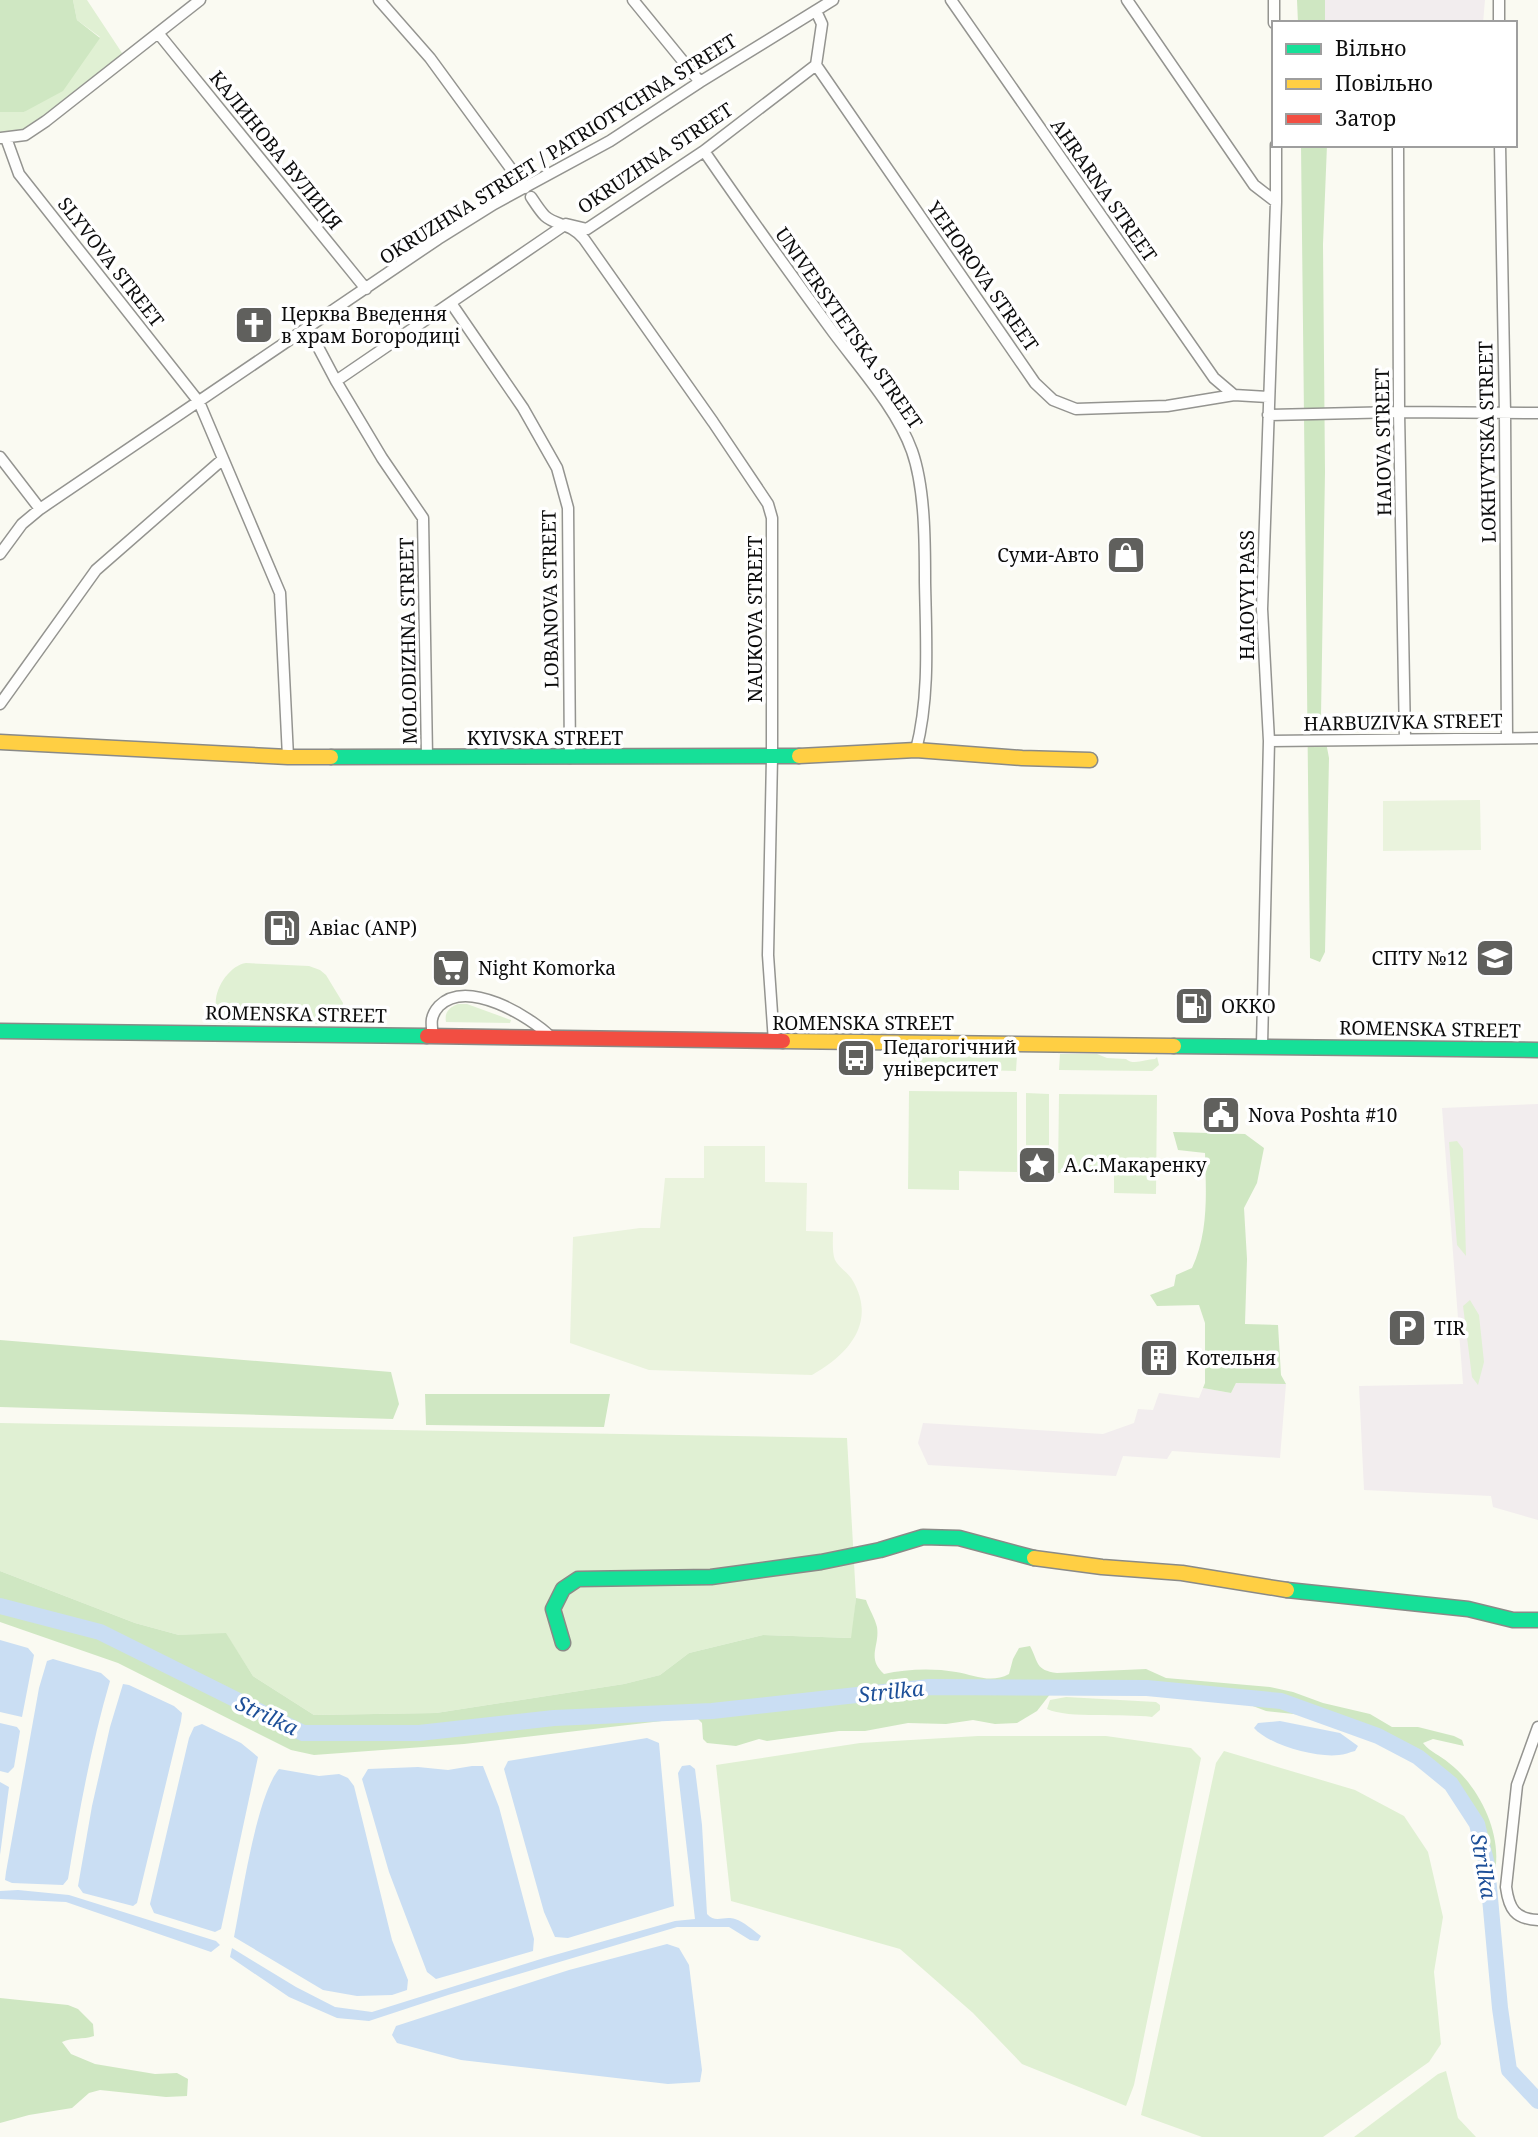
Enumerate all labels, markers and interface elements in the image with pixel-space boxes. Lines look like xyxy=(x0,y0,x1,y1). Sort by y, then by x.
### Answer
legend xyxy=(1272,21,1517,147)
street label: OKRUZHNA STREET / PATRIOTYCHNA STREET xyxy=(375,29,741,269)
text: Вільно xyxy=(1335,34,1406,62)
street label: КАЛИНОВА ВУЛИЦЯ xyxy=(204,65,348,235)
text: Повільно xyxy=(1335,69,1433,97)
street label: OKRUZHNA STREET xyxy=(573,98,737,218)
text: Затор xyxy=(1335,104,1396,132)
street label: AHRARNA STREET xyxy=(1045,113,1163,267)
street label: SLYVOVA STREET xyxy=(52,192,170,333)
street label: YEHOROVA STREET xyxy=(921,195,1045,357)
street label: UNIVERSYTETSKA STREET xyxy=(769,222,929,434)
place label: Церква Введення в храм Богородиці xyxy=(281,301,461,349)
church icon: Церква Введення в храм Богородиці xyxy=(233,304,275,346)
street label: LOKHVYTSKA STREET xyxy=(1472,340,1502,543)
street label: HAIOVA STREET xyxy=(1369,367,1397,516)
street label: LOBANOVA STREET xyxy=(535,509,565,689)
street label: HAIOVYI PASS xyxy=(1234,530,1260,660)
shop icon: Суми-Авто xyxy=(1105,534,1147,576)
street label: NAUKOVA STREET xyxy=(742,535,768,702)
street label: MOLODIZHNA STREET xyxy=(393,537,423,745)
place label: Суми-Авто xyxy=(997,542,1099,568)
street label: HARBUZIVKA STREET xyxy=(1303,707,1503,737)
street label: KYIVSKA STREET xyxy=(467,725,624,751)
fuel station icon: Авіас (ANP) xyxy=(261,907,303,949)
place label: Авіас (ANP) xyxy=(309,915,417,941)
school or university icon: СПТУ №12 xyxy=(1474,937,1516,979)
place label: СПТУ №12 xyxy=(1372,945,1468,971)
supermarket icon: Night Komorka xyxy=(430,947,472,989)
place label: Night Komorka xyxy=(478,955,616,981)
fuel station icon: ОККО xyxy=(1173,985,1215,1027)
place label: ОККО xyxy=(1221,993,1276,1019)
street label: ROMENSKA STREET xyxy=(205,999,387,1029)
street label: ROMENSKA STREET xyxy=(772,1010,954,1036)
street label: ROMENSKA STREET xyxy=(1339,1014,1521,1044)
place label: Педагогічний університет xyxy=(883,1034,1017,1082)
bus stop icon: Педагогічний університет xyxy=(835,1037,877,1079)
public building icon: Nova Poshta #10 xyxy=(1200,1094,1242,1136)
place label: Nova Poshta #10 xyxy=(1248,1102,1397,1128)
place icon: А.С.Макаренку xyxy=(1016,1144,1058,1186)
place label: А.С.Макаренку xyxy=(1064,1152,1207,1178)
parking icon: TIR xyxy=(1386,1307,1428,1349)
place label: TIR xyxy=(1434,1315,1466,1341)
building icon: Котельня xyxy=(1138,1337,1180,1379)
place label: Котельня xyxy=(1186,1345,1276,1371)
water label: Strilka xyxy=(857,1674,926,1708)
water label: Strilka xyxy=(231,1688,304,1742)
water label: Strilka xyxy=(1464,1831,1504,1902)

